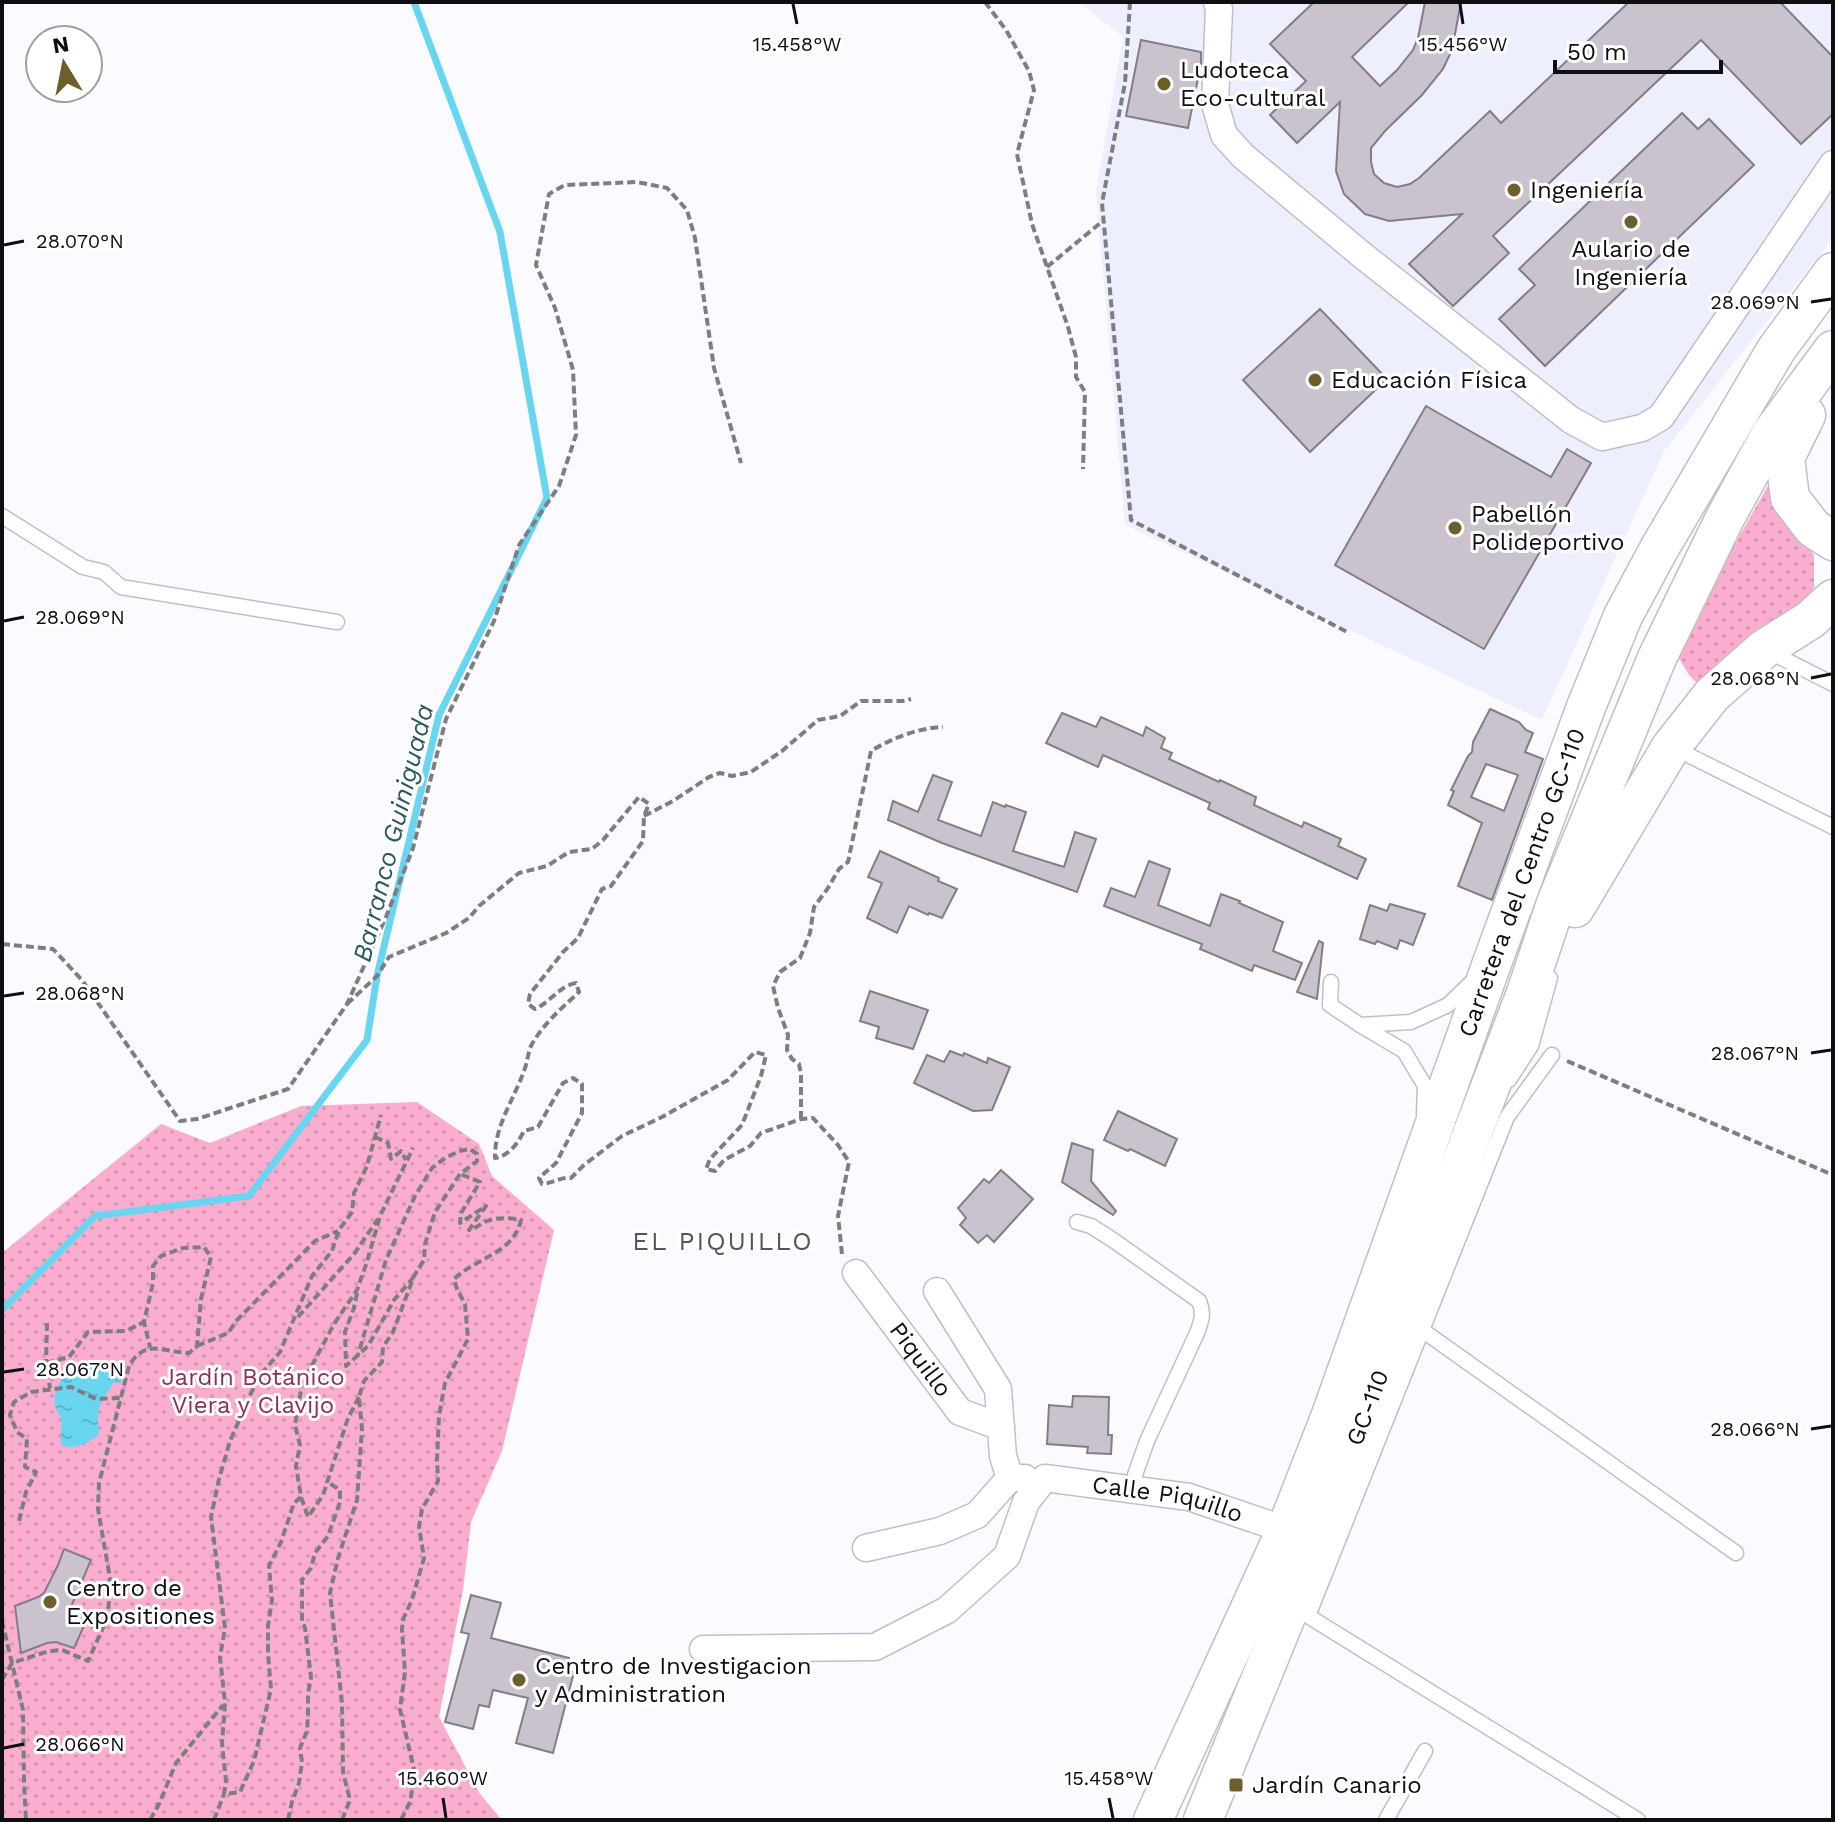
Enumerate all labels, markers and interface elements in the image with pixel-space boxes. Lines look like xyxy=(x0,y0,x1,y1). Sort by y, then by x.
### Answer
north arrow xyxy=(24,24,104,104)
scale bar xyxy=(1555,24,1721,74)
text: N xyxy=(50,31,71,59)
text: 15.458°W xyxy=(752,32,842,56)
text: 15.456°W xyxy=(1419,32,1508,56)
text: 50 m xyxy=(1567,38,1627,66)
place label: Ludoteca Eco-cultural xyxy=(1180,56,1326,112)
marker: Ludoteca Eco-cultural xyxy=(1155,75,1173,93)
place label: Ingeniería xyxy=(1530,176,1643,204)
marker: Ingeniería xyxy=(1505,181,1523,199)
marker: Aulario de Ingeniería xyxy=(1622,213,1640,231)
text: 28.070°N xyxy=(36,229,124,253)
place label: Aulario de Ingeniería xyxy=(1571,235,1691,291)
text: 28.069°N xyxy=(1710,290,1800,314)
place label: Educación Física xyxy=(1331,366,1527,394)
marker: Educación Física xyxy=(1306,371,1324,389)
place label: Pabellón Polideportivo xyxy=(1471,500,1624,556)
marker: Pabellón Polideportivo xyxy=(1446,519,1464,537)
text: 28.069°N xyxy=(35,605,125,629)
text: 28.068°N xyxy=(1710,666,1800,690)
water label: Barranco Guiniguada xyxy=(346,701,440,965)
street label: Carretera del Centro GC-110 xyxy=(1453,724,1591,1041)
text: 28.068°N xyxy=(35,981,125,1005)
text: 28.067°N xyxy=(1711,1041,1799,1065)
district label: EL PIQUILLO xyxy=(632,1226,814,1256)
street label: Piquillo xyxy=(884,1316,958,1402)
text: 28.067°N xyxy=(36,1357,124,1381)
park label: Jardín Botánico Viera y Clavijo xyxy=(161,1363,345,1419)
street label: GC-110 xyxy=(1340,1366,1395,1449)
text: 28.066°N xyxy=(1710,1417,1800,1441)
street label: Calle Piquillo xyxy=(1091,1470,1246,1528)
place label: Centro de Expositiones xyxy=(66,1574,215,1630)
marker: Centro de Expositiones xyxy=(41,1593,59,1611)
place label: Centro de Investigacion y Administration xyxy=(535,1652,812,1708)
marker: Centro de Investigacion y Administration xyxy=(510,1671,528,1689)
text: 28.066°N xyxy=(35,1732,125,1756)
text: 15.460°W xyxy=(398,1766,488,1790)
text: 15.458°W xyxy=(1064,1766,1154,1790)
place label: Jardín Canario xyxy=(1252,1771,1422,1799)
marker: Jardín Canario xyxy=(1227,1776,1245,1794)

